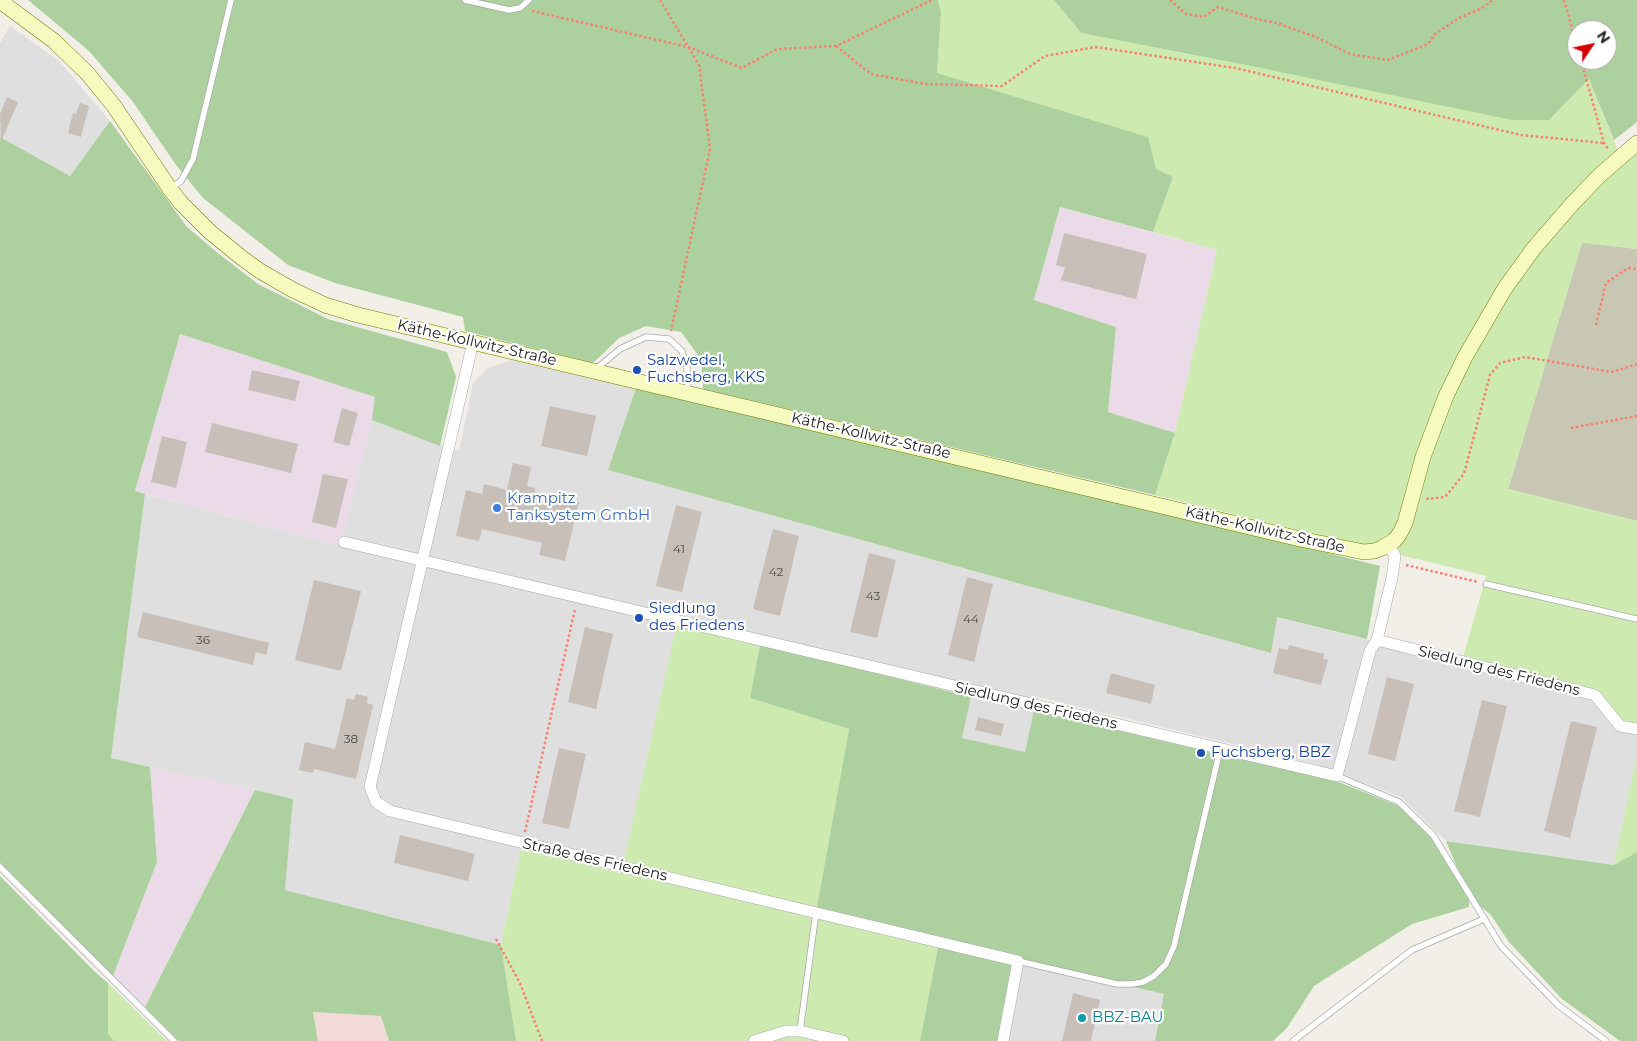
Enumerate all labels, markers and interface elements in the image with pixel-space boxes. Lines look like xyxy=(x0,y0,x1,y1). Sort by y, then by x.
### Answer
north arrow xyxy=(1567,20,1617,70)
text: N xyxy=(1593,27,1614,47)
street label: Käthe-Kollwitz-Straße xyxy=(396,316,558,370)
place label: Salzwedel, Fuchsberg, KKS xyxy=(647,352,765,387)
marker: Salzwedel, Fuchsberg, KKS xyxy=(631,364,643,376)
street label: Käthe-Kollwitz-Straße xyxy=(790,409,952,463)
place label: Krampitz Tanksystem GmbH xyxy=(507,490,650,525)
marker: Krampitz Tanksystem GmbH xyxy=(491,502,503,514)
street label: Käthe-Kollwitz-Straße xyxy=(1184,503,1346,557)
house number: 41 xyxy=(673,542,685,556)
house number: 42 xyxy=(769,565,783,579)
house number: 43 xyxy=(866,589,880,603)
place label: Siedlung des Friedens xyxy=(649,600,745,635)
marker: Siedlung des Friedens xyxy=(633,612,645,624)
house number: 44 xyxy=(963,612,979,626)
house number: 36 xyxy=(196,633,210,647)
street label: Siedlung des Friedens xyxy=(1416,642,1582,700)
street label: Siedlung des Friedens xyxy=(953,679,1119,733)
house number: 38 xyxy=(344,732,358,746)
place label: Fuchsberg, BBZ xyxy=(1211,744,1331,762)
marker: Fuchsberg, BBZ xyxy=(1195,747,1207,759)
street label: Straße des Friedens xyxy=(521,835,669,885)
place label: BBZ-BAU xyxy=(1092,1009,1163,1027)
marker: BBZ-BAU xyxy=(1076,1012,1088,1024)

